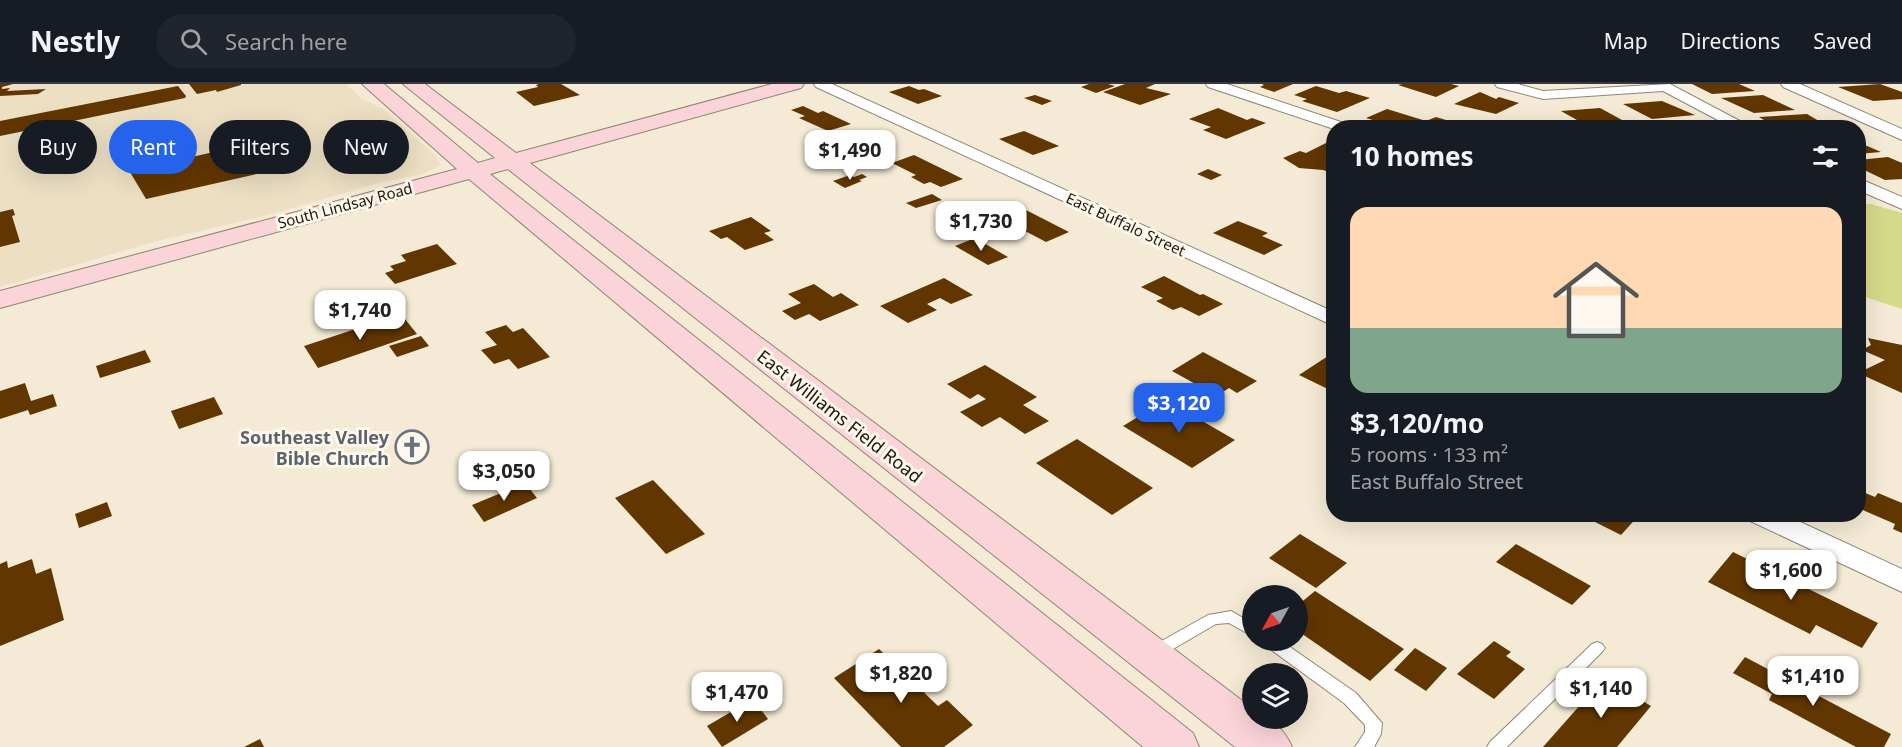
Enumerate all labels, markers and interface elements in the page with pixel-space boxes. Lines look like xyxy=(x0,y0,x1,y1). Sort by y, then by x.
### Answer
search box xyxy=(156,14,576,68)
text: Nestly xyxy=(30,22,120,60)
icon: search xyxy=(177,25,210,58)
text: Search here xyxy=(225,26,347,56)
text: Map xyxy=(1604,27,1648,55)
text: Directions xyxy=(1681,27,1780,55)
text: Saved xyxy=(1813,27,1872,55)
chip: Buy xyxy=(18,120,97,174)
chip: Rent xyxy=(109,120,197,174)
chip: Filters xyxy=(209,120,311,174)
chip: New xyxy=(323,120,409,174)
pin: $1,490 xyxy=(801,130,899,181)
text: $1,490 xyxy=(819,136,881,163)
text: 10 homes xyxy=(1350,138,1474,174)
icon: filters xyxy=(1809,140,1842,173)
street label: South Lindsay Road xyxy=(275,177,415,233)
street label: East Buffalo Street xyxy=(1063,188,1190,261)
pin: $1,730 xyxy=(932,201,1030,252)
text: $1,730 xyxy=(950,207,1012,234)
icon: home xyxy=(1542,246,1650,354)
pin: $1,740 xyxy=(311,290,409,341)
text: $1,740 xyxy=(329,296,391,323)
street label: East Williams Field Road xyxy=(753,344,927,488)
pin: $3,120 xyxy=(1130,383,1228,434)
text: $3,120 xyxy=(1148,389,1210,416)
text: $3,120/mo xyxy=(1350,405,1484,441)
place label: Southeast Valley Bible Church xyxy=(240,425,390,470)
church icon: Southeast Valley Bible Church xyxy=(394,429,430,465)
text: 5 rooms · 133 m² xyxy=(1350,441,1508,468)
pin: $3,050 xyxy=(455,451,553,502)
text: $3,050 xyxy=(473,457,535,484)
text: East Buffalo Street xyxy=(1350,468,1523,495)
pin: $1,600 xyxy=(1742,550,1840,601)
text: $1,600 xyxy=(1760,556,1822,583)
north arrow xyxy=(1242,585,1308,651)
map controls xyxy=(1242,585,1308,729)
pin: $1,820 xyxy=(852,653,950,704)
pin: $1,410 xyxy=(1764,656,1862,707)
text: $1,820 xyxy=(870,659,932,686)
text: $1,410 xyxy=(1782,662,1844,689)
button: layers xyxy=(1242,663,1308,729)
pin: $1,140 xyxy=(1552,668,1650,719)
pin: $1,470 xyxy=(688,672,786,723)
text: $1,140 xyxy=(1570,674,1632,701)
text: $1,470 xyxy=(706,678,768,705)

